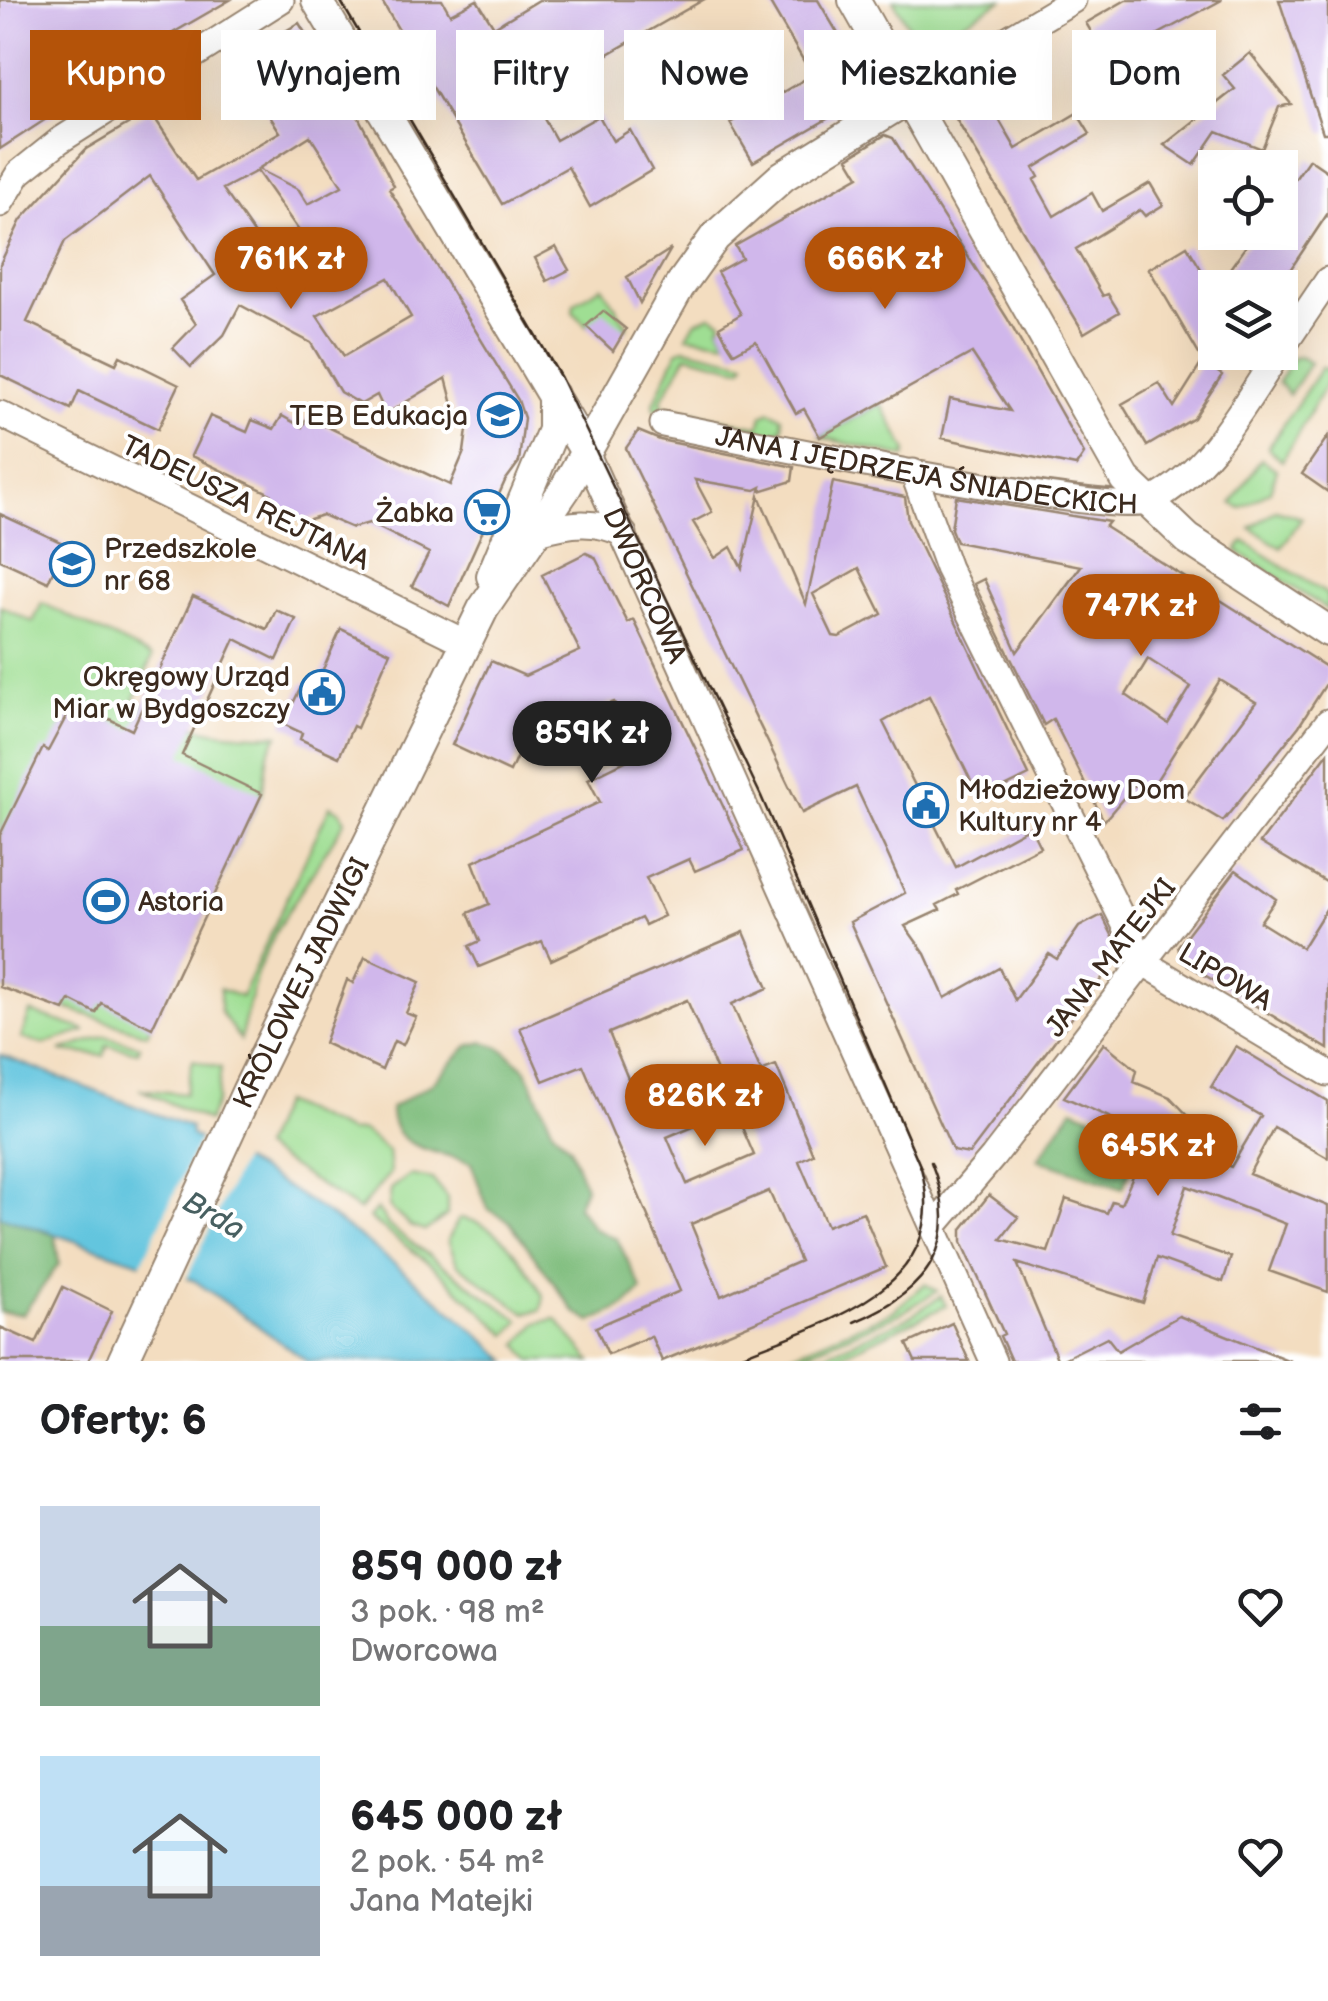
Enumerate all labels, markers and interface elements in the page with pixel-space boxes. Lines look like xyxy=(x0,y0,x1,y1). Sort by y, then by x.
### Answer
chip: Kupno xyxy=(30,30,201,120)
chip: Wynajem xyxy=(221,30,436,120)
chip: Filtry xyxy=(456,30,604,120)
chip: Nowe xyxy=(624,30,784,120)
chip: Mieszkanie xyxy=(804,30,1052,120)
chip: Dom xyxy=(1072,30,1216,120)
map controls xyxy=(1198,150,1298,370)
button: locate xyxy=(1198,150,1298,250)
pin: 761K zł xyxy=(199,227,383,312)
pin: 666K zł xyxy=(793,227,977,312)
text: 761K zł xyxy=(237,240,345,279)
text: 666K zł xyxy=(827,240,943,279)
button: layers xyxy=(1198,270,1298,370)
school or university icon: TEB Edukacja xyxy=(477,392,523,438)
place label: TEB Edukacja xyxy=(289,400,468,433)
street label: JANA I JĘDRZEJA ŚNIADECKICH xyxy=(712,420,1138,522)
street label: TADEUSZA REJTANA xyxy=(116,429,376,578)
supermarket icon: Żabka xyxy=(464,489,510,535)
place label: Żabka xyxy=(375,496,454,530)
street label: DWORCOWA xyxy=(595,503,694,669)
place label: Przedszkole nr 68 xyxy=(104,533,257,598)
school or university icon: Przedszkole nr 68 xyxy=(49,541,95,587)
pin: 747K zł xyxy=(1049,574,1233,659)
text: 747K zł xyxy=(1085,587,1197,626)
place label: Okręgowy Urząd Miar w Bydgoszczy xyxy=(52,661,290,726)
public building icon: Okręgowy Urząd Miar w Bydgoszczy xyxy=(299,669,345,715)
pin: 859K zł xyxy=(500,701,684,786)
text: 859K zł xyxy=(535,714,649,753)
place label: Młodzieżowy Dom Kultury nr 4 xyxy=(958,774,1185,839)
public building icon: Młodzieżowy Dom Kultury nr 4 xyxy=(903,782,949,828)
street label: KRÓLOWEJ JADWIGI xyxy=(227,853,377,1114)
street label: JANA MATEJKI xyxy=(1039,872,1183,1044)
sports icon: Astoria xyxy=(83,878,129,924)
place label: Astoria xyxy=(138,886,224,919)
street label: LIPOWA xyxy=(1172,936,1279,1019)
pin: 826K zł xyxy=(613,1064,797,1149)
text: 826K zł xyxy=(647,1077,763,1116)
pin: 645K zł xyxy=(1066,1114,1250,1199)
text: 645K zł xyxy=(1100,1127,1216,1166)
water label: Brda xyxy=(176,1184,251,1248)
icon: filters xyxy=(1233,1394,1288,1449)
text: Oferty: 6 xyxy=(40,1396,207,1447)
text: 859 000 zł xyxy=(350,1542,562,1593)
icon: home xyxy=(120,1546,240,1666)
icon: heart xyxy=(1233,1579,1288,1634)
text: 3 pok. · 98 m² xyxy=(350,1593,545,1632)
text: Dworcowa xyxy=(350,1632,498,1671)
text: 645 000 zł xyxy=(350,1792,562,1843)
icon: home xyxy=(120,1796,240,1916)
icon: heart xyxy=(1233,1829,1288,1884)
text: 2 pok. · 54 m² xyxy=(350,1843,544,1882)
text: Jana Matejki xyxy=(350,1882,533,1921)

